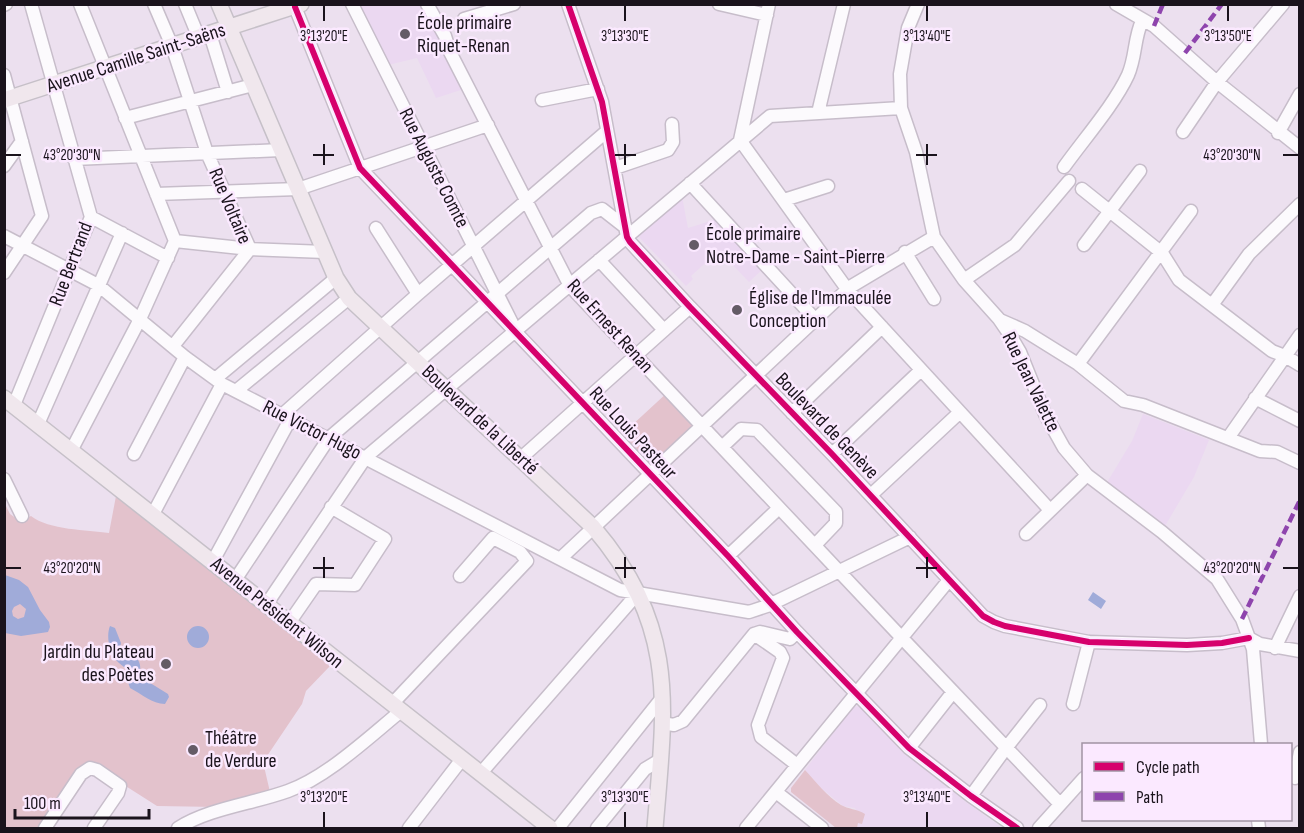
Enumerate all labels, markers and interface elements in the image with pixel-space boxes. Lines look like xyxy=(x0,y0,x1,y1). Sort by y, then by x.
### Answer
place label: École primaire Riquet-Renan xyxy=(417,11,512,58)
street label: Avenue Camille Saint-Saëns xyxy=(43,18,228,99)
text: 3°13'20"E xyxy=(300,27,348,46)
marker: École primaire Riquet-Renan xyxy=(398,27,412,41)
text: 3°13'30"E xyxy=(601,27,649,46)
text: 3°13'40"E xyxy=(903,27,951,46)
text: 3°13'50"E xyxy=(1204,27,1252,46)
street label: Rue Auguste Comte xyxy=(394,104,474,232)
text: 43°20'30"N xyxy=(43,146,101,165)
text: 43°20'30"N xyxy=(1203,146,1261,165)
street label: Rue Voltaire xyxy=(203,164,257,248)
street label: Rue Bertrand xyxy=(44,219,98,309)
place label: École primaire Notre-Dame - Saint-Pierre xyxy=(706,222,885,269)
marker: École primaire Notre-Dame - Saint-Pierre xyxy=(687,238,701,252)
street label: Rue Ernest Renan xyxy=(562,274,658,378)
place label: Église de l'Immaculée Conception xyxy=(749,286,891,333)
marker: Église de l'Immaculée Conception xyxy=(730,303,744,317)
street label: Rue Jean Valette xyxy=(996,328,1066,436)
street label: Boulevard de la Liberté xyxy=(417,360,543,480)
street label: Boulevard de Genève xyxy=(770,368,884,484)
street label: Rue Louis Pasteur xyxy=(584,382,682,484)
street label: Rue Victor Hugo xyxy=(259,395,365,465)
street label: Avenue Président Wilson xyxy=(205,552,348,674)
text: 43°20'20"N xyxy=(43,559,101,578)
text: 43°20'20"N xyxy=(1203,559,1261,578)
place label: Jardin du Plateau des Poètes xyxy=(42,640,154,687)
marker: Jardin du Plateau des Poètes xyxy=(159,657,173,671)
place label: Théâtre de Verdure xyxy=(205,726,277,773)
marker: Théâtre de Verdure xyxy=(186,743,200,757)
legend xyxy=(1082,743,1292,821)
text: Cycle path xyxy=(1136,757,1200,778)
scale bar xyxy=(15,782,148,820)
text: Path xyxy=(1136,787,1164,808)
text: 3°13'20"E xyxy=(300,788,348,807)
text: 3°13'30"E xyxy=(601,788,649,807)
text: 3°13'40"E xyxy=(903,788,951,807)
text: 100 m xyxy=(24,793,61,814)

